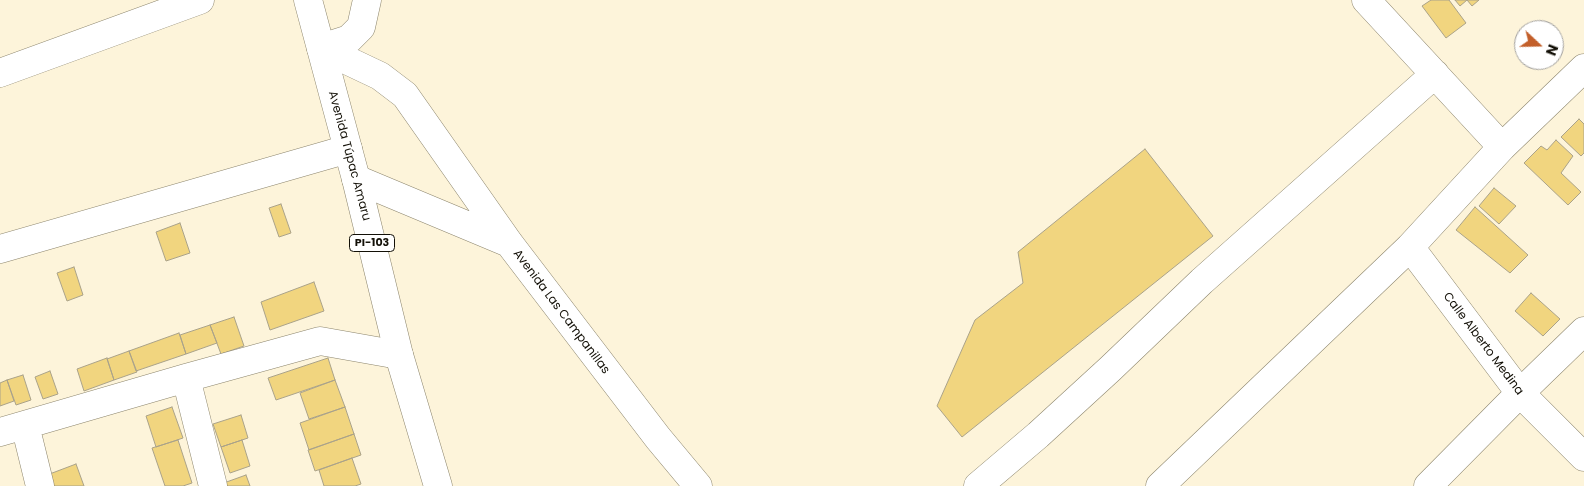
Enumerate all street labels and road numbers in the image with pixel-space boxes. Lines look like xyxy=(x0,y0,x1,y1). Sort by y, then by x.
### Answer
street label: Avenida Túpac Amaru xyxy=(325,89,373,223)
road number: PI-103 xyxy=(350,234,394,252)
street label: Avenida Las Campanillas xyxy=(510,247,612,377)
street label: Calle Alberto Medina xyxy=(1440,290,1526,398)

